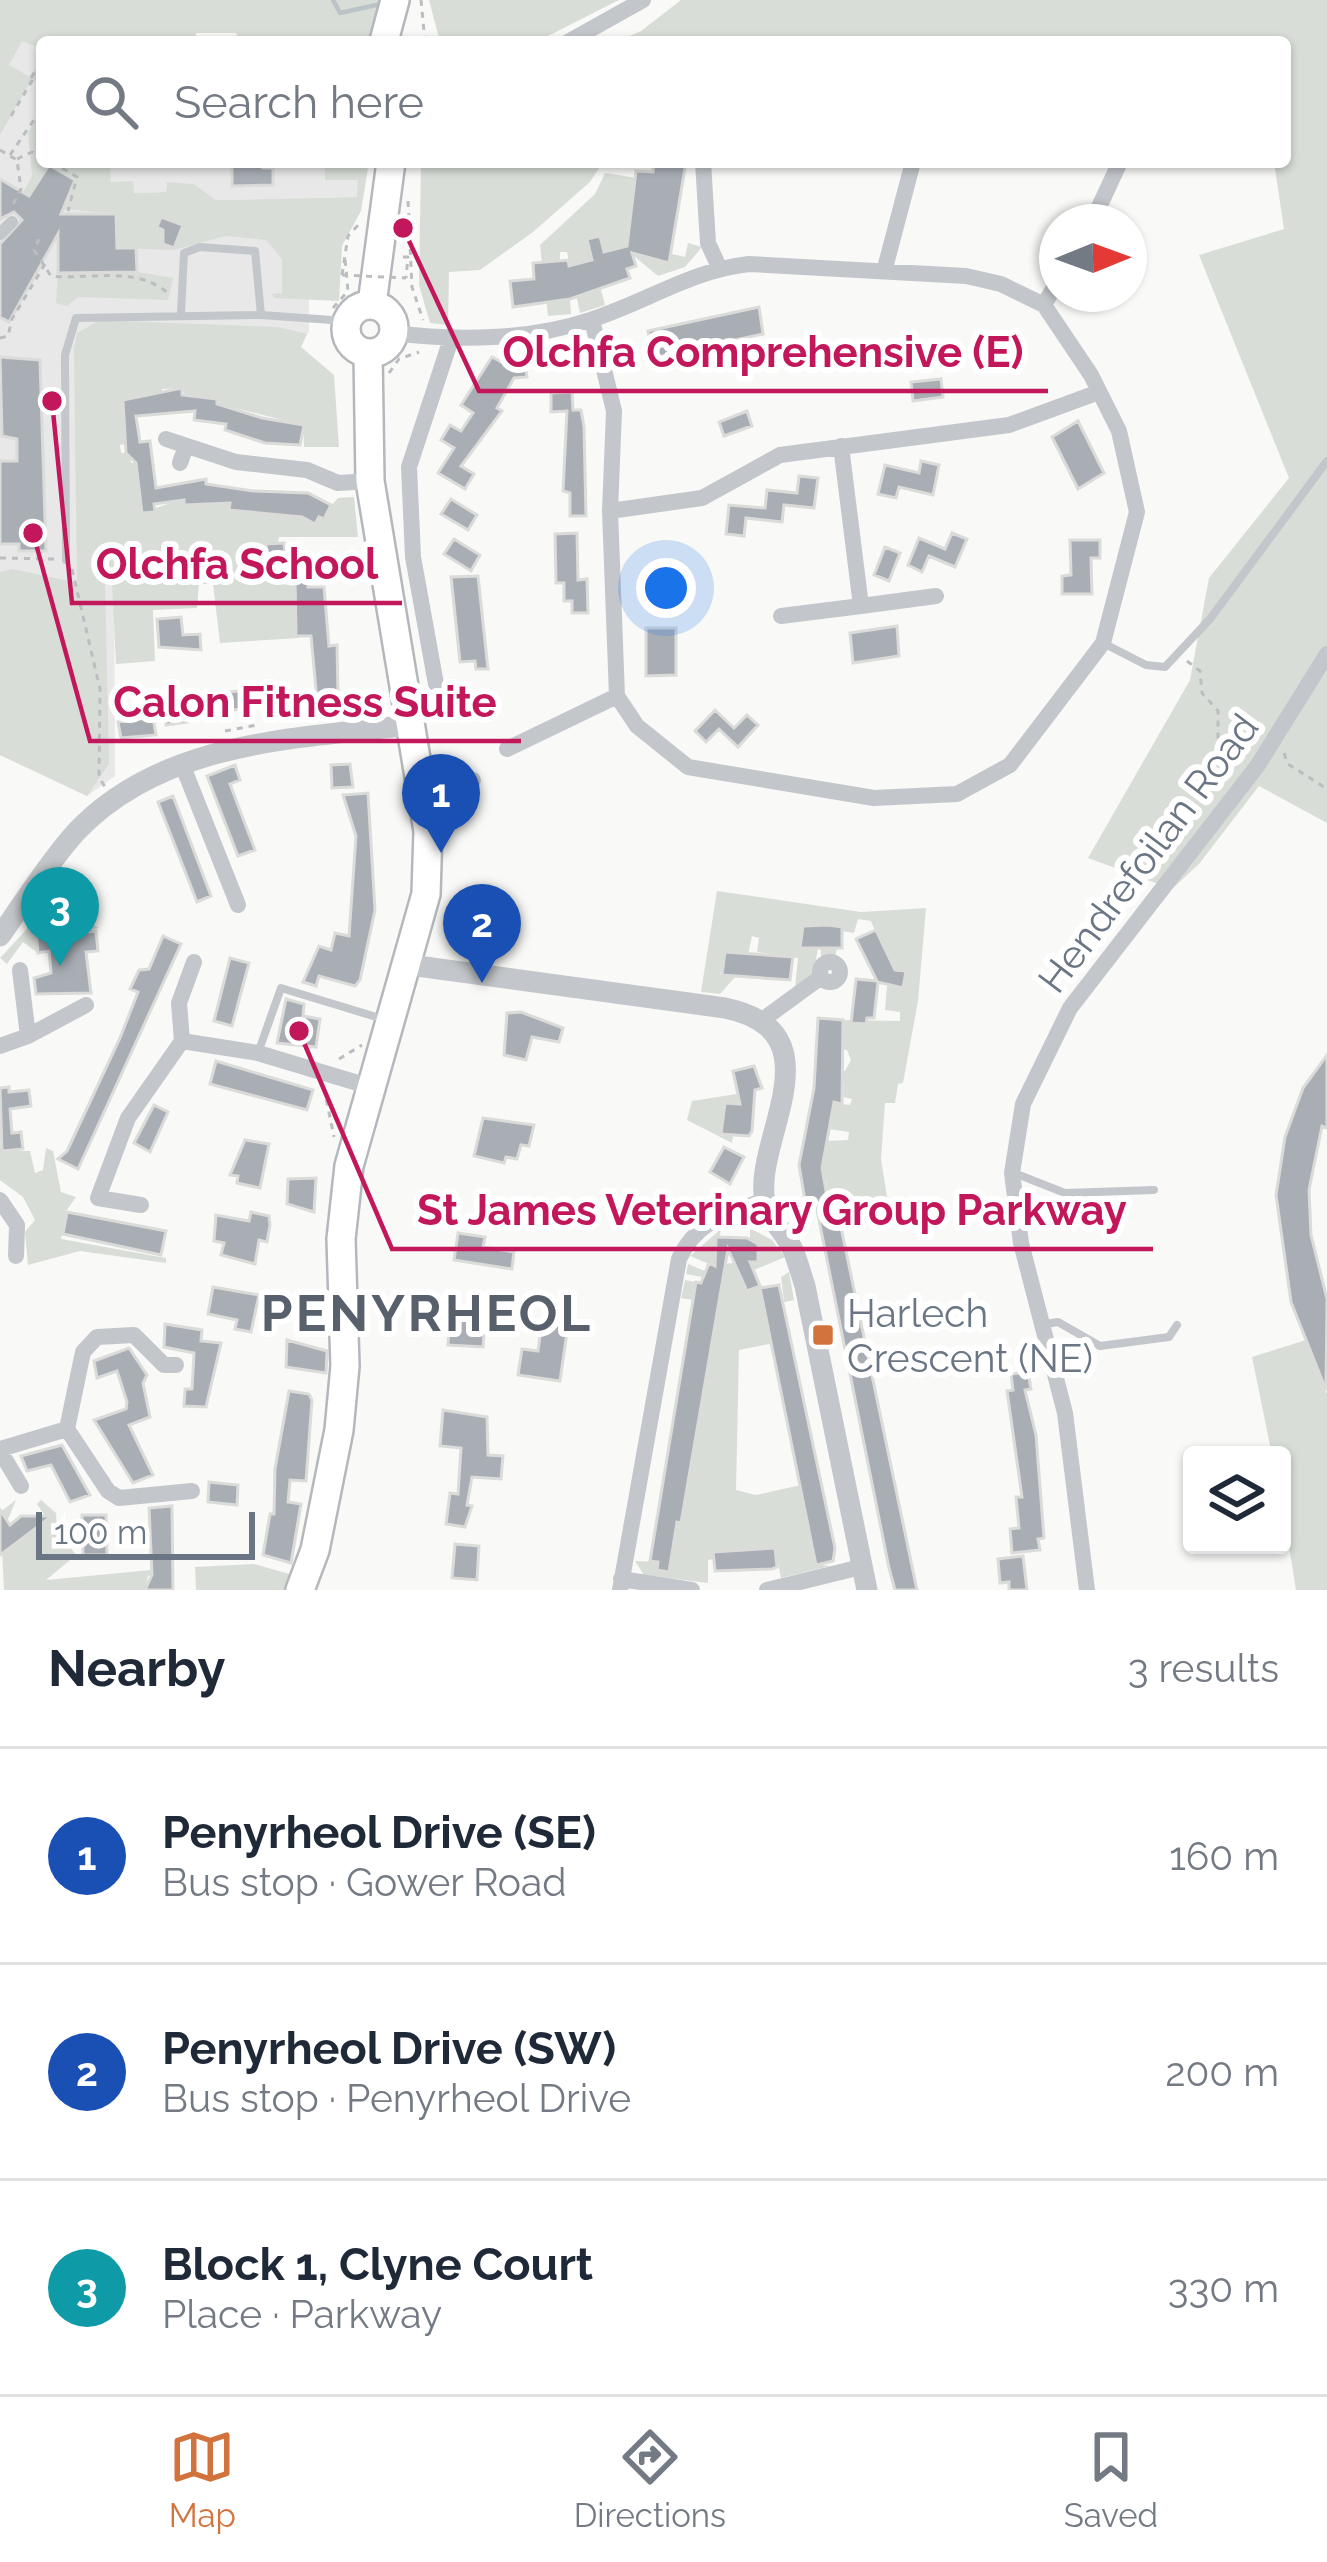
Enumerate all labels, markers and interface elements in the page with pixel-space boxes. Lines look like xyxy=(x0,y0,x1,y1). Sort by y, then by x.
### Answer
search box xyxy=(36,36,1291,168)
icon: search xyxy=(78,69,144,135)
text: Search here xyxy=(174,76,424,129)
north arrow xyxy=(1039,204,1147,312)
callout: Olchfa Comprehensive (E) xyxy=(479,313,1048,391)
text: Olchfa Comprehensive (E) xyxy=(503,328,1023,377)
callout: Olchfa School xyxy=(72,525,402,603)
text: Olchfa School xyxy=(96,540,379,589)
your location xyxy=(636,558,696,618)
callout: Calon Fitness Suite xyxy=(90,663,521,741)
text: Calon Fitness Suite xyxy=(113,678,497,727)
street label: Hendrefoilan Road xyxy=(1028,705,1268,1001)
pin: 1 xyxy=(402,754,480,853)
pin: 3 xyxy=(21,867,99,966)
pin: 2 xyxy=(443,884,521,983)
callout: St James Veterinary Group Parkway xyxy=(392,1171,1153,1249)
text: St James Veterinary Group Parkway xyxy=(417,1186,1127,1235)
district label: PENYRHEOL xyxy=(261,1283,593,1343)
place label: Harlech Crescent (NE) xyxy=(847,1290,1093,1381)
marker: Harlech Crescent (NE) xyxy=(810,1322,836,1348)
map controls xyxy=(1183,1446,1291,1554)
button: layers xyxy=(1183,1446,1291,1554)
scale bar xyxy=(36,1506,255,1559)
text: 100 m xyxy=(54,1513,147,1552)
text: Nearby xyxy=(48,1638,225,1698)
text: 3 results xyxy=(1128,1645,1279,1691)
text: Penyrheol Drive (SE) xyxy=(162,1806,596,1859)
text: 1 xyxy=(77,1833,97,1879)
text: 160 m xyxy=(1169,1833,1279,1879)
text: Bus stop · Gower Road xyxy=(162,1859,567,1905)
text: Penyrheol Drive (SW) xyxy=(162,2022,616,2075)
text: 2 xyxy=(76,2049,98,2095)
text: 200 m xyxy=(1165,2049,1279,2095)
text: Bus stop · Penyrheol Drive xyxy=(162,2075,631,2121)
text: Block 1, Clyne Court xyxy=(162,2238,593,2291)
text: 3 xyxy=(76,2265,98,2311)
text: 330 m xyxy=(1168,2265,1279,2311)
text: Place · Parkway xyxy=(162,2291,442,2337)
tab: Map xyxy=(169,2424,236,2535)
tab: Directions xyxy=(574,2424,726,2535)
tab: Saved xyxy=(1064,2424,1158,2535)

